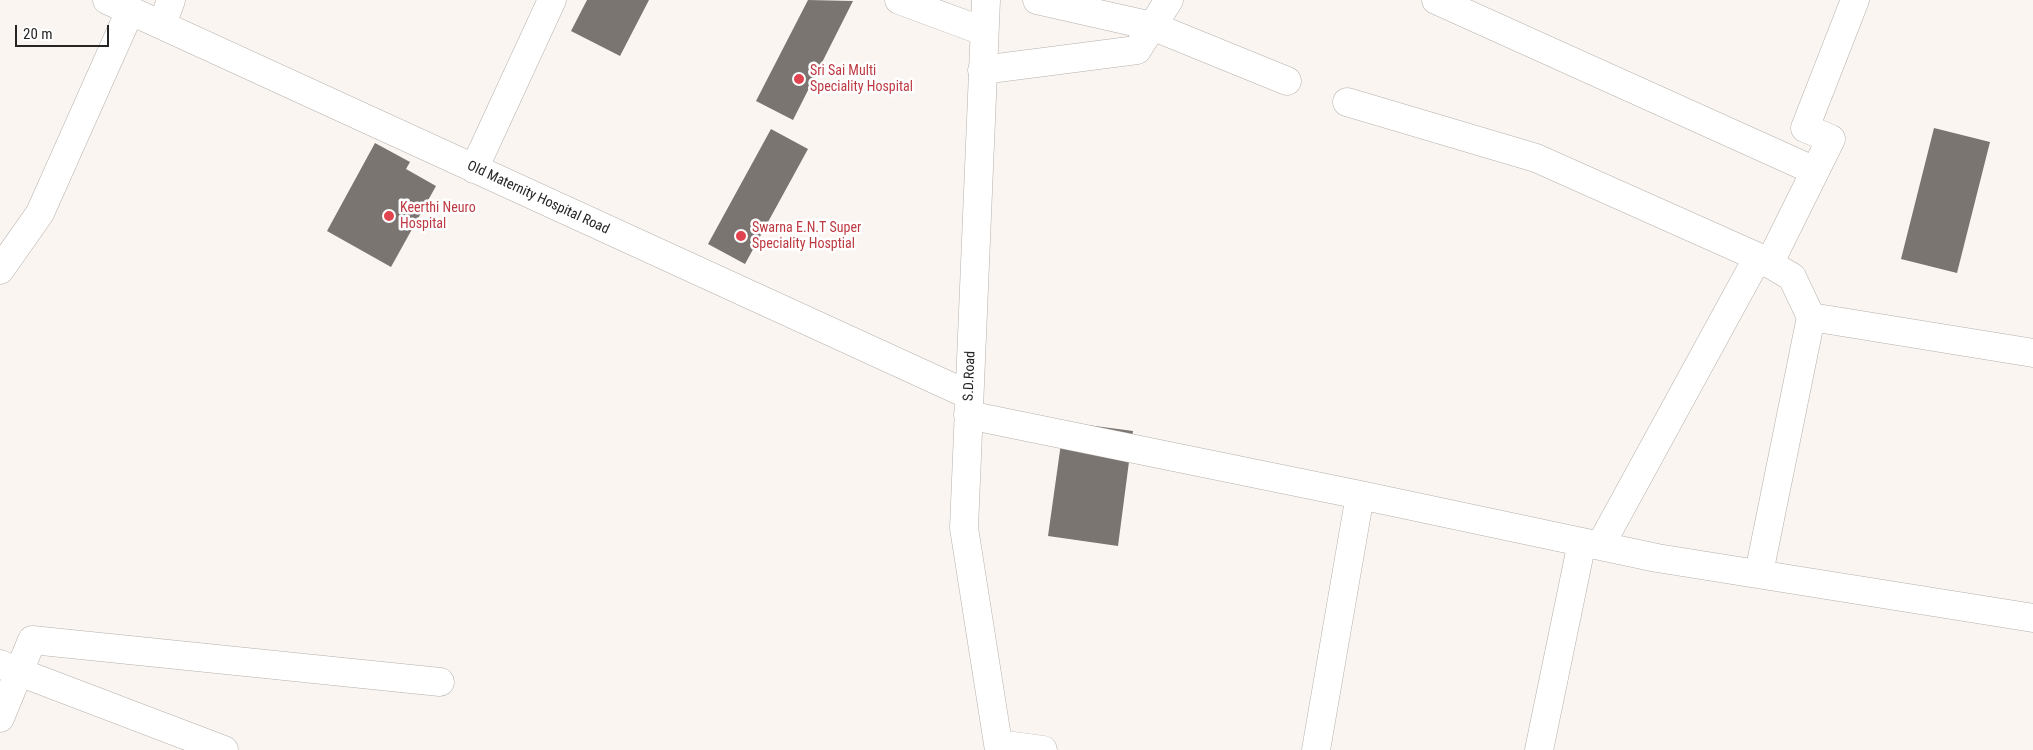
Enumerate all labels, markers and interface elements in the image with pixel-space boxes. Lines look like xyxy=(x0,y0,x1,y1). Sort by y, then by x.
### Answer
scale bar xyxy=(18,15,111,47)
text: 20 m xyxy=(23,25,53,43)
place label: Sri Sai Multi Speciality Hospital xyxy=(810,63,913,95)
marker: Sri Sai Multi Speciality Hospital xyxy=(792,72,806,86)
street label: Old Maternity Hospital Road xyxy=(464,158,612,238)
place label: Keerthi Neuro Hospital xyxy=(400,200,476,232)
marker: Keerthi Neuro Hospital xyxy=(382,209,396,223)
place label: Swarna E.N.T Super Speciality Hosptial xyxy=(752,220,861,252)
marker: Swarna E.N.T Super Speciality Hosptial xyxy=(734,229,748,243)
street label: S.D.Road xyxy=(961,351,979,401)

